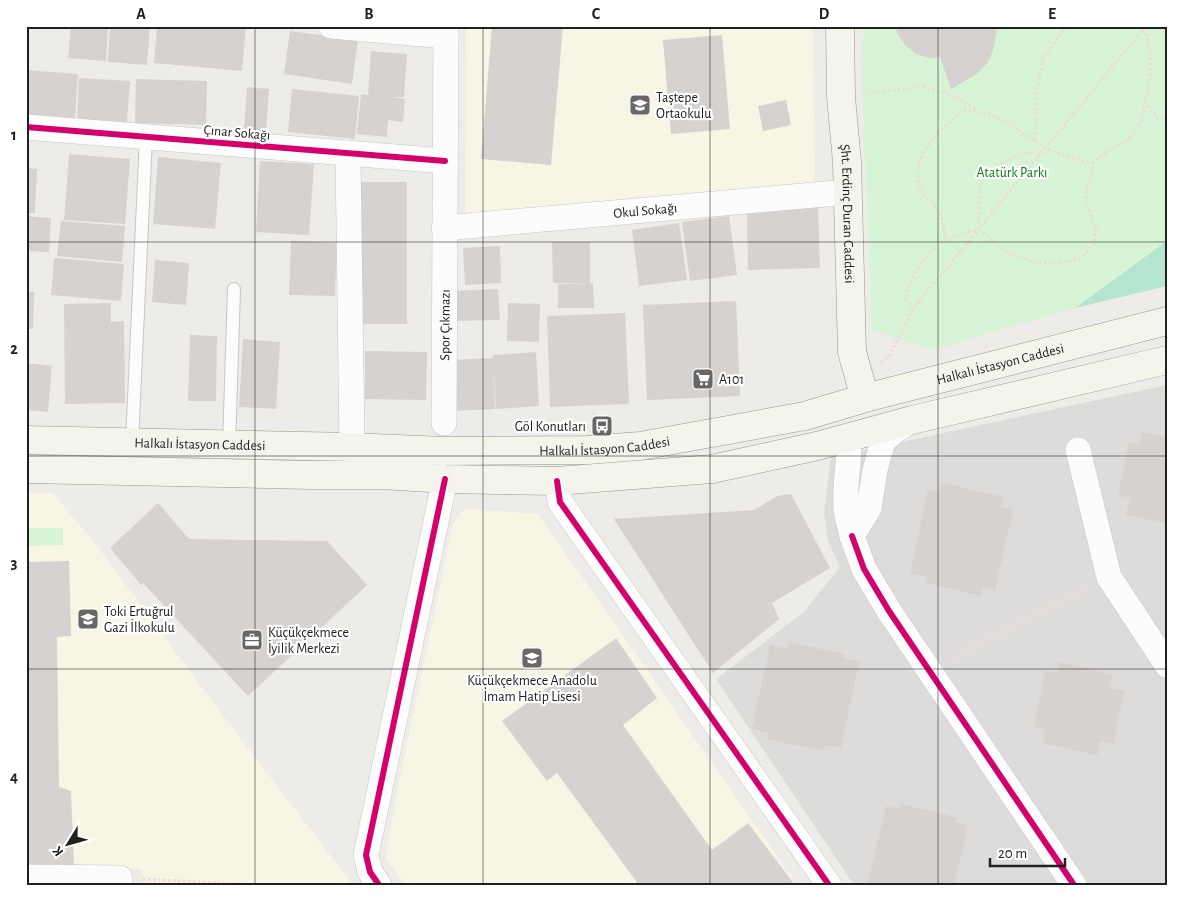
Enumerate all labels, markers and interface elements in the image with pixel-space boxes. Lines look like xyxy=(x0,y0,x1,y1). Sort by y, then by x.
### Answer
text: A xyxy=(136,6,146,22)
text: B xyxy=(364,6,374,22)
text: C xyxy=(592,6,601,22)
text: D xyxy=(819,6,830,22)
text: E xyxy=(1048,6,1056,22)
place label: Taştepe Ortaokulu xyxy=(656,91,711,121)
school or university icon: Taştepe Ortaokulu xyxy=(628,93,652,117)
street label: Çınar Sokağı xyxy=(203,123,271,143)
text: 1 xyxy=(11,127,17,143)
street label: Şht. Erdinç Duran Caddesi xyxy=(837,143,856,284)
park label: Atatürk Parkı xyxy=(977,166,1048,180)
street label: Okul Sokağı xyxy=(613,201,678,221)
street label: Spor Çıkmazı xyxy=(438,289,453,361)
text: 2 xyxy=(10,341,18,357)
street label: Halkalı İstasyon Caddesi xyxy=(935,342,1066,388)
supermarket icon: A101 xyxy=(691,367,715,391)
place label: A101 xyxy=(719,373,744,387)
bus stop icon: Göl Konutları xyxy=(590,414,614,438)
place label: Göl Konutları xyxy=(515,420,586,434)
street label: Halkalı İstasyon Caddesi xyxy=(134,434,266,453)
street label: Halkalı İstasyon Caddesi xyxy=(539,435,671,458)
text: 3 xyxy=(11,555,18,571)
place label: Toki Ertuğrul Gazi İlkokulu xyxy=(104,605,175,635)
school or university icon: Toki Ertuğrul Gazi İlkokulu xyxy=(76,607,100,631)
place label: Küçükçekmece İyilik Merkezi xyxy=(268,626,349,656)
office icon: Küçükçekmece İyilik Merkezi xyxy=(240,628,264,652)
school or university icon: Küçükçekmece Anadolu İmam Hatip Lisesi xyxy=(520,646,544,670)
place label: Küçükçekmece Anadolu İmam Hatip Lisesi xyxy=(467,674,597,704)
text: 4 xyxy=(10,769,18,785)
north arrow xyxy=(42,818,92,868)
scale bar xyxy=(990,836,1066,868)
text: K xyxy=(50,843,66,859)
text: 20 m xyxy=(998,846,1027,861)

